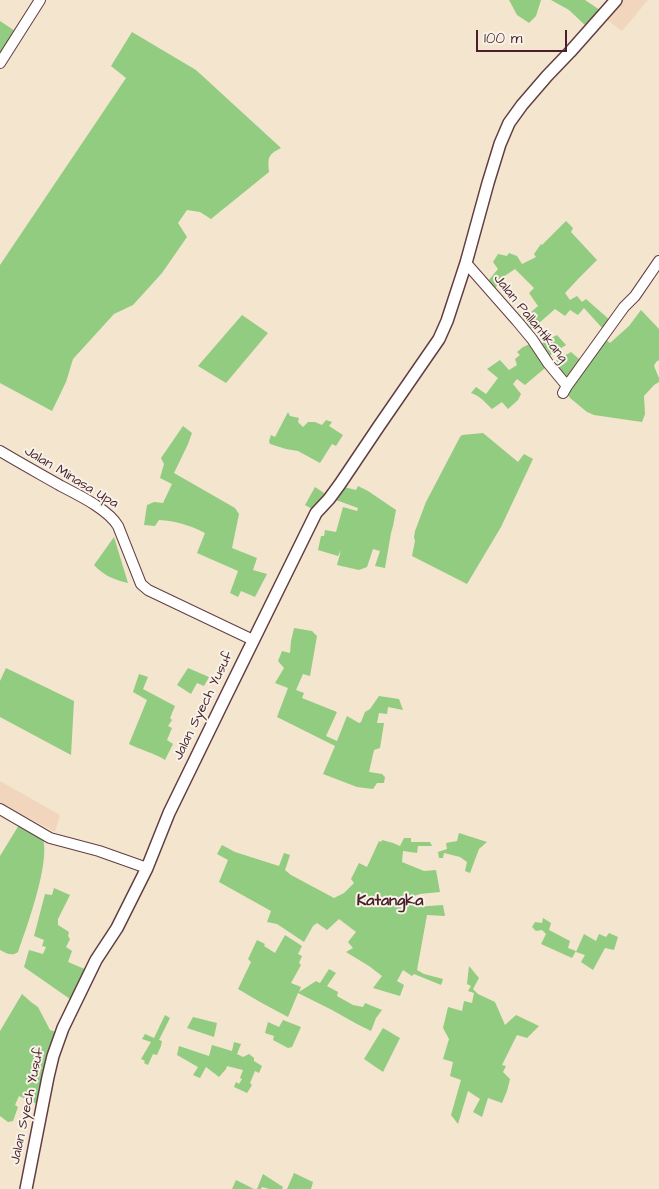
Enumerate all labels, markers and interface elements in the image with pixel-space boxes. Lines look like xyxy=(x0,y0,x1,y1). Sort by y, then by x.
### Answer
scale bar xyxy=(479,20,570,52)
text: 100 m xyxy=(484,28,523,49)
street label: Jalan Pallantikang xyxy=(489,271,571,367)
street label: Jalan Minasa Upa xyxy=(21,443,121,513)
street label: Jalan Syech Yusuf xyxy=(170,649,238,763)
district label: Katangka xyxy=(357,892,423,912)
street label: Jalan Syech Yusuf xyxy=(7,1046,49,1166)

